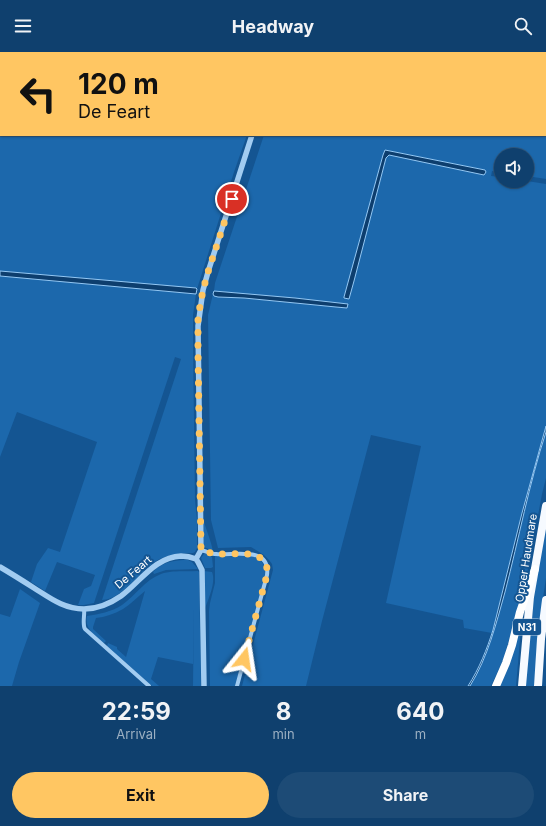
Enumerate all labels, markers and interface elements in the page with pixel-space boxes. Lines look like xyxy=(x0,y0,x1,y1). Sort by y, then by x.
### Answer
icon: menu xyxy=(12,15,34,37)
icon: search xyxy=(512,15,534,37)
text: Headway xyxy=(232,16,314,37)
text: 120 m xyxy=(78,67,159,101)
icon: left xyxy=(12,68,64,120)
text: De Feart xyxy=(78,101,150,122)
map controls xyxy=(494,148,534,188)
button: sound xyxy=(494,148,534,188)
pin xyxy=(215,182,249,216)
icon: arrive xyxy=(221,188,243,210)
street label: Opper Haudmare xyxy=(512,513,540,603)
street label: De Feart xyxy=(112,552,155,592)
road number: N31 xyxy=(513,619,541,635)
position arrow xyxy=(223,638,265,680)
text: 22:59 xyxy=(102,697,171,726)
text: 8 xyxy=(276,697,291,726)
text: 640 xyxy=(396,697,444,726)
text: Arrival xyxy=(116,726,156,742)
text: min xyxy=(272,726,295,742)
text: m xyxy=(415,726,426,742)
button: Exit xyxy=(12,772,269,818)
button: Share xyxy=(277,772,534,818)

